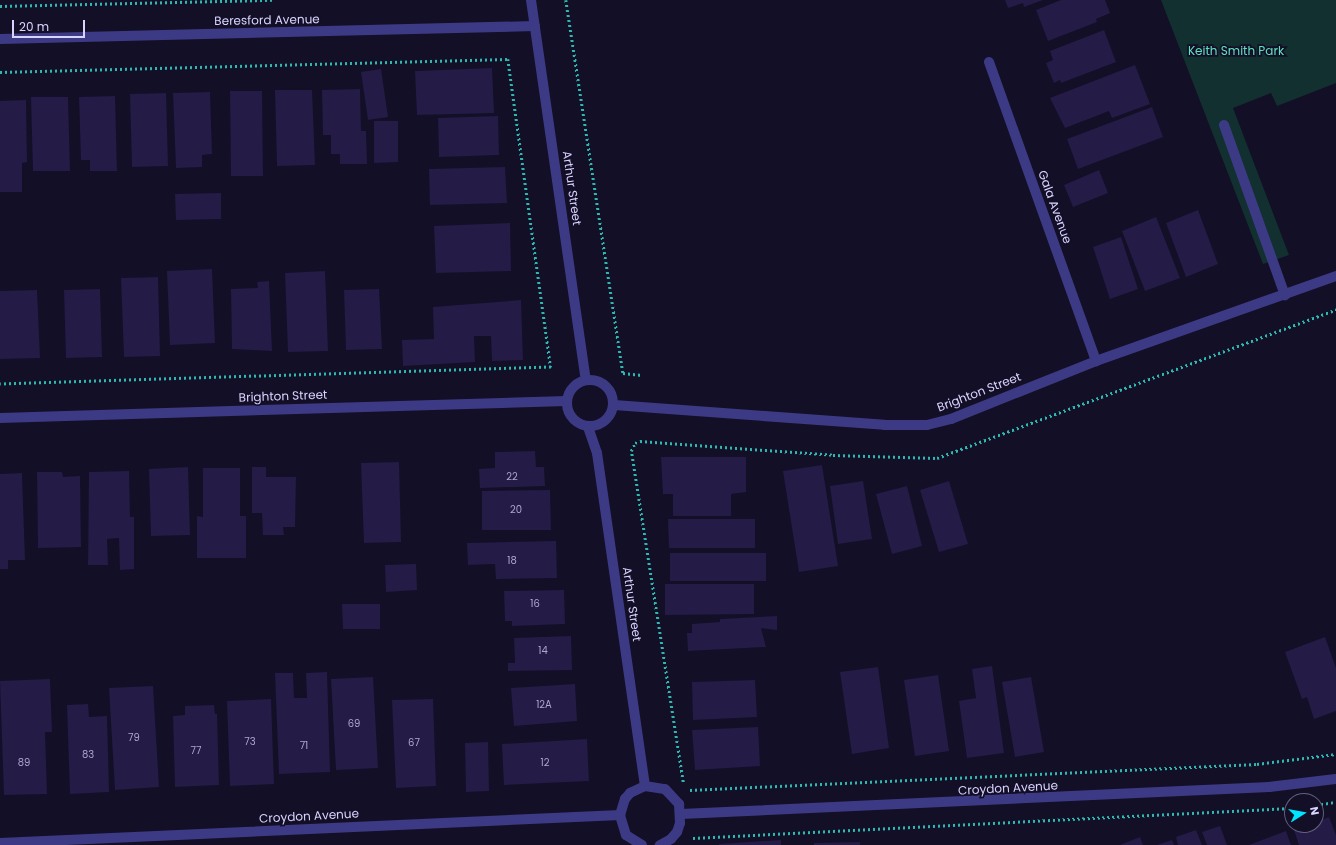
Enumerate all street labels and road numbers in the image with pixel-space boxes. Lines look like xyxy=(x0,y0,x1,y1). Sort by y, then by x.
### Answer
street label: Beresford Avenue xyxy=(214,12,320,28)
street label: Arthur Street xyxy=(560,150,584,226)
street label: Gala Avenue xyxy=(1035,168,1075,246)
street label: Brighton Street xyxy=(935,369,1023,415)
street label: Brighton Street xyxy=(238,387,328,405)
street label: Arthur Street xyxy=(620,566,644,642)
street label: Croydon Avenue xyxy=(958,778,1058,798)
street label: Croydon Avenue xyxy=(259,806,359,826)

